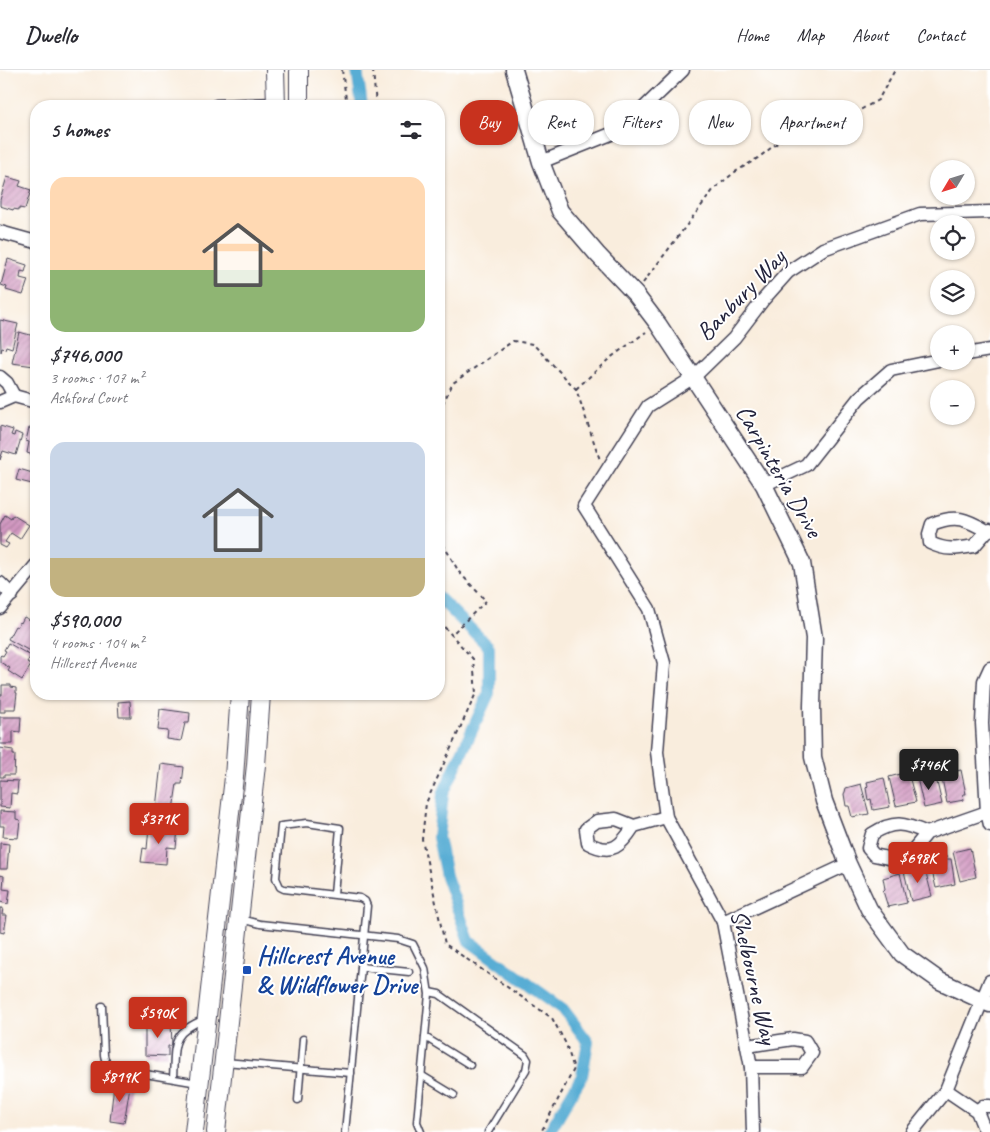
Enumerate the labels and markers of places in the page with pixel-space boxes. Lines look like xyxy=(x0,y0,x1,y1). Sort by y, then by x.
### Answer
pin: $746K xyxy=(894,748,964,791)
pin: $371K xyxy=(124,802,194,845)
pin: $698K xyxy=(883,842,953,884)
place label: Hillcrest Avenue & Wildflower Drive xyxy=(257,940,419,1001)
marker: Hillcrest Avenue & Wildflower Drive xyxy=(241,964,253,976)
pin: $590K xyxy=(123,996,193,1039)
pin: $819K xyxy=(85,1060,155,1103)

